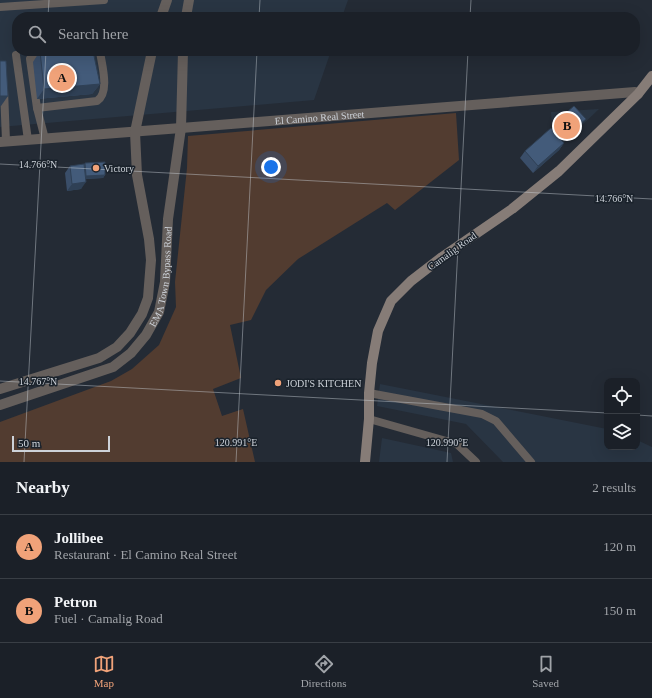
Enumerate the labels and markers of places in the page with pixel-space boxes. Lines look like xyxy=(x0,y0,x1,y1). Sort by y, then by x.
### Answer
pin: A xyxy=(49,63,75,93)
pin: B xyxy=(554,111,580,141)
marker: Victory xyxy=(91,163,101,173)
place label: Victory xyxy=(104,163,134,174)
marker: JODI'S KITCHEN xyxy=(273,378,283,388)
place label: JODI'S KITCHEN xyxy=(286,378,361,389)

